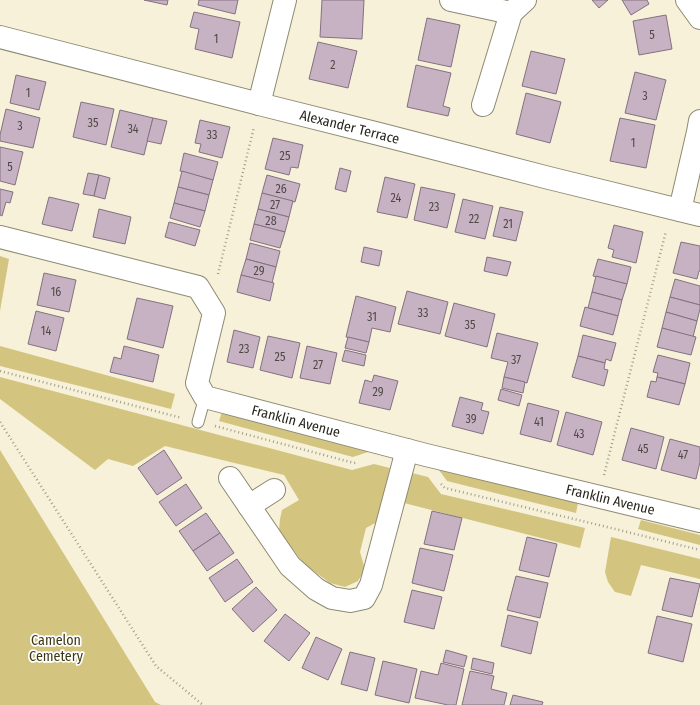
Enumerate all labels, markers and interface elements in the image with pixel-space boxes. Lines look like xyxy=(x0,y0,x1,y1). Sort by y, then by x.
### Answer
house number: 5 xyxy=(649,28,655,42)
house number: 1 xyxy=(214,32,218,46)
house number: 2 xyxy=(330,58,336,72)
house number: 1 xyxy=(26,86,30,100)
house number: 3 xyxy=(642,89,648,103)
street label: Alexander Terrace xyxy=(298,107,401,148)
house number: 35 xyxy=(88,116,99,130)
house number: 3 xyxy=(17,119,23,133)
house number: 34 xyxy=(127,122,139,136)
house number: 33 xyxy=(207,128,217,142)
house number: 1 xyxy=(631,136,635,150)
house number: 25 xyxy=(280,149,291,163)
house number: 5 xyxy=(7,160,13,174)
house number: 26 xyxy=(275,182,287,196)
house number: 24 xyxy=(391,191,402,205)
house number: 27 xyxy=(270,198,280,212)
house number: 23 xyxy=(429,200,439,214)
house number: 22 xyxy=(469,212,479,226)
house number: 28 xyxy=(265,214,277,228)
house number: 21 xyxy=(503,217,513,231)
house number: 29 xyxy=(253,264,265,278)
house number: 16 xyxy=(51,285,61,299)
house number: 33 xyxy=(418,306,428,320)
house number: 31 xyxy=(367,310,377,324)
house number: 35 xyxy=(465,318,476,332)
house number: 14 xyxy=(41,324,51,338)
house number: 23 xyxy=(239,342,249,356)
house number: 25 xyxy=(275,350,286,364)
house number: 37 xyxy=(511,353,521,367)
house number: 27 xyxy=(313,358,323,372)
house number: 29 xyxy=(372,385,384,399)
street label: Franklin Avenue xyxy=(250,402,342,441)
house number: 39 xyxy=(465,412,477,426)
house number: 41 xyxy=(534,415,544,429)
house number: 43 xyxy=(573,427,585,441)
house number: 45 xyxy=(637,442,649,456)
house number: 47 xyxy=(678,448,688,462)
street label: Franklin Avenue xyxy=(564,481,657,519)
park label: Camelon Cemetery xyxy=(29,632,84,665)

